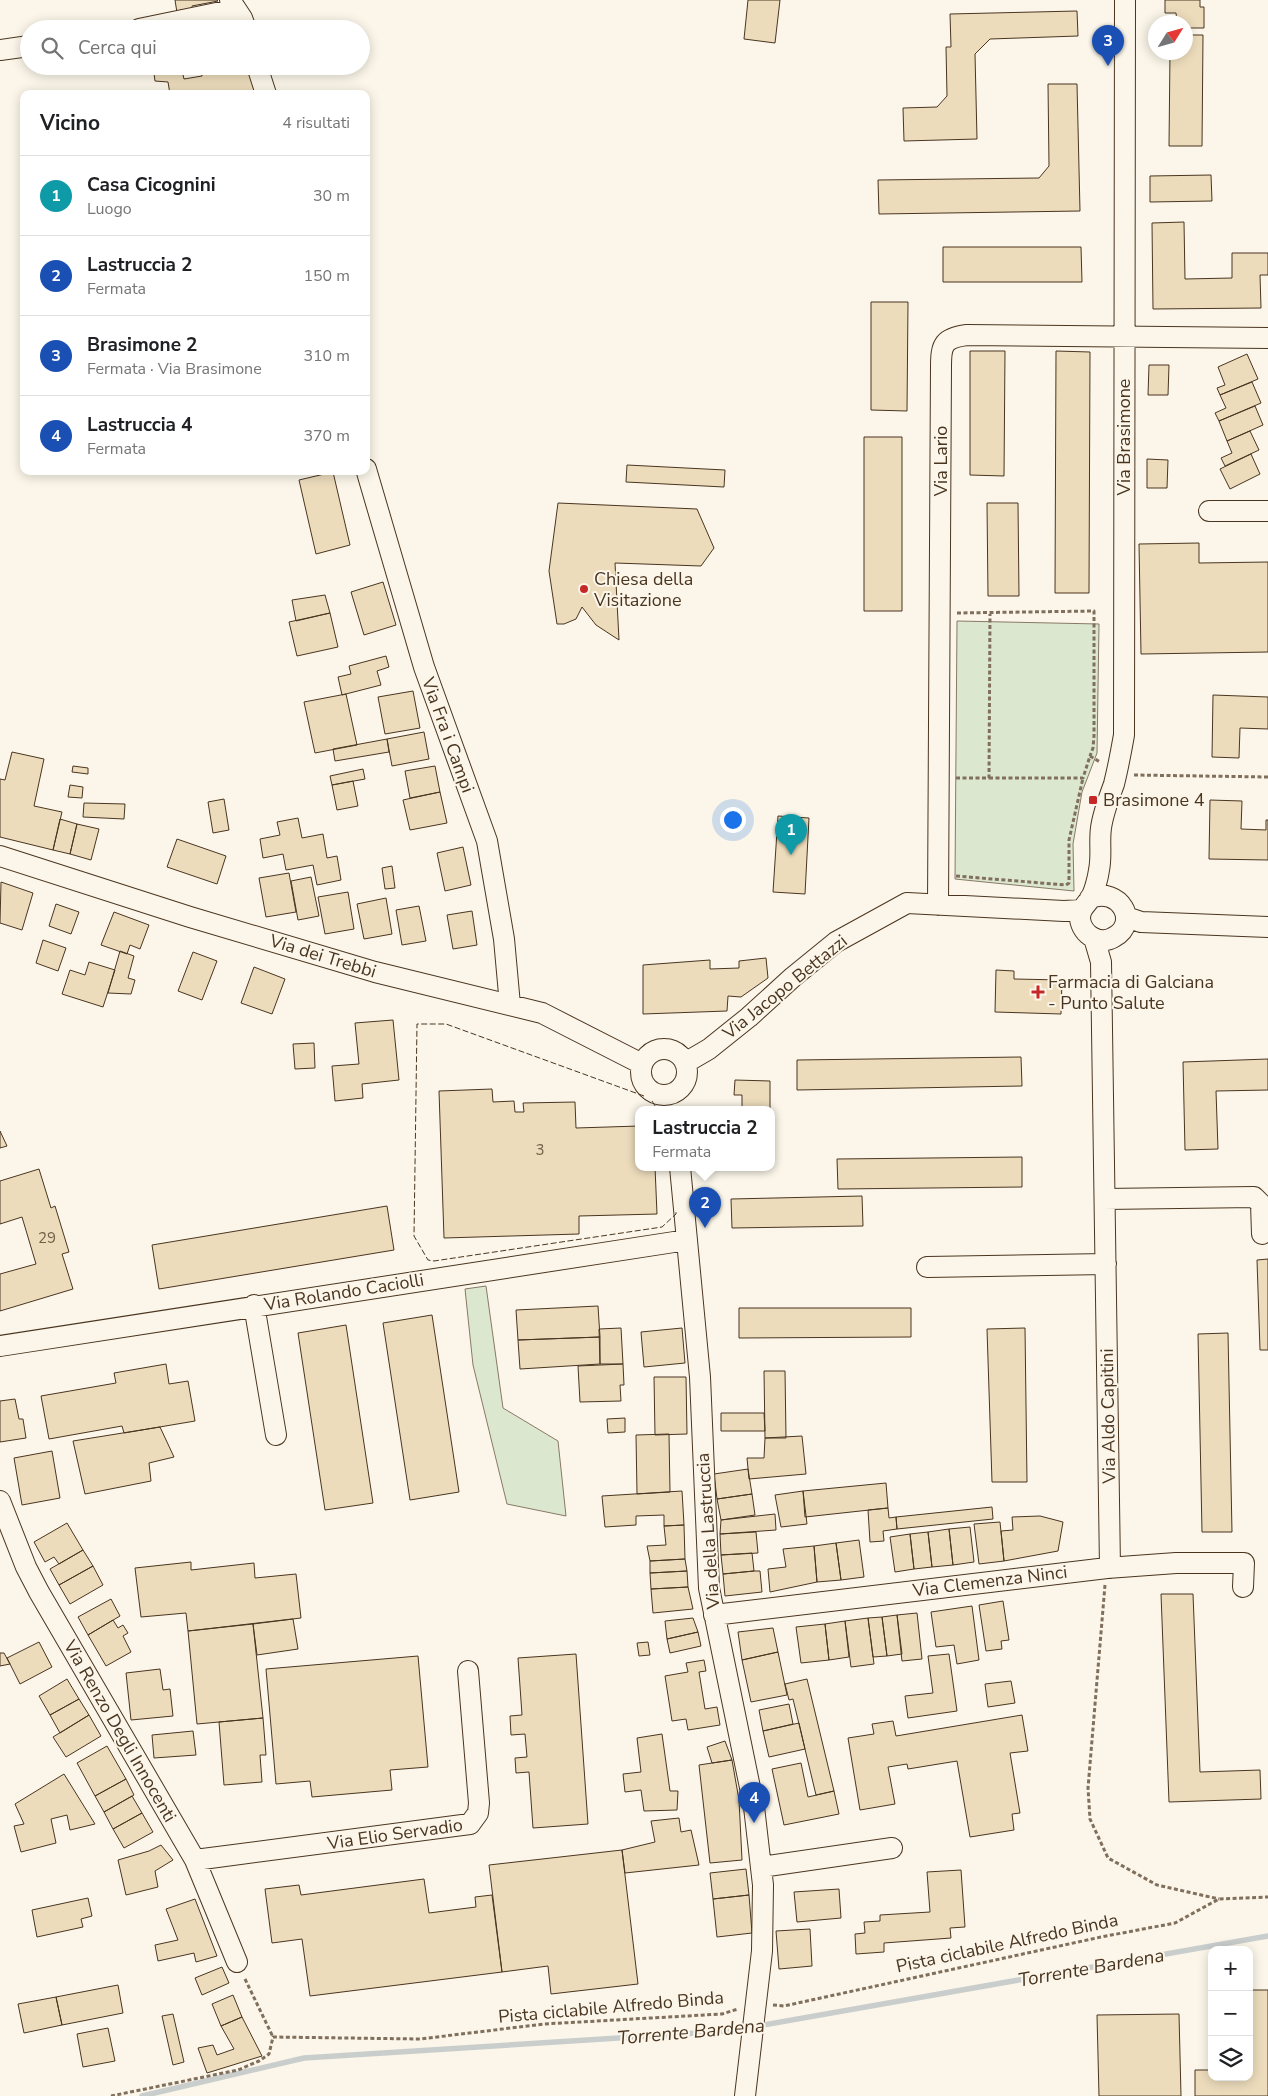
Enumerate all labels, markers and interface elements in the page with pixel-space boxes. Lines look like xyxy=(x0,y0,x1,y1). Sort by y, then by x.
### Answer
north arrow xyxy=(1148,15,1193,60)
search box xyxy=(20,20,370,75)
pin: 3 xyxy=(1092,25,1124,66)
icon: search xyxy=(38,34,66,62)
text: Cerca qui xyxy=(78,35,157,61)
text: Vicino xyxy=(40,109,100,137)
text: 4 risultati xyxy=(282,112,350,134)
text: Casa Cicognini xyxy=(87,172,216,198)
text: 1 xyxy=(51,185,61,207)
text: 30 m xyxy=(313,185,350,207)
text: Luogo xyxy=(87,198,132,220)
text: Lastruccia 2 xyxy=(87,252,193,278)
text: 2 xyxy=(51,265,61,287)
text: 150 m xyxy=(303,265,350,287)
text: Fermata xyxy=(87,278,146,300)
text: Brasimone 2 xyxy=(87,332,198,358)
text: 3 xyxy=(51,345,61,367)
text: 310 m xyxy=(303,345,350,367)
text: Fermata · Via Brasimone xyxy=(87,358,262,380)
street label: Via Brasimone xyxy=(1112,379,1136,496)
text: Lastruccia 4 xyxy=(87,412,193,438)
text: 4 xyxy=(51,425,61,447)
text: 370 m xyxy=(303,425,350,447)
street label: Via Lario xyxy=(929,426,953,497)
text: Fermata xyxy=(87,438,146,460)
place label: Chiesa della Visitazione xyxy=(593,567,693,612)
marker: Chiesa della Visitazione xyxy=(578,583,590,595)
street label: Via Fra i Campi xyxy=(416,673,480,796)
place label: Brasimone 4 xyxy=(1103,788,1205,812)
marker: Brasimone 4 xyxy=(1087,794,1099,806)
your location xyxy=(720,807,746,833)
pin: 1 xyxy=(775,814,807,855)
street label: Via dei Trebbi xyxy=(266,928,379,984)
street label: Via Jacopo Bettazzi xyxy=(717,929,852,1045)
place label: Farmacia di Galciana - Punto Salute xyxy=(1048,970,1214,1015)
marker: Farmacia di Galciana - Punto Salute xyxy=(1032,986,1044,998)
popup xyxy=(635,1106,775,1171)
text: Lastruccia 2 xyxy=(652,1115,758,1141)
house number: 3 xyxy=(535,1140,545,1160)
text: Fermata xyxy=(652,1141,711,1163)
pin: 2 xyxy=(689,1187,721,1228)
house number: 29 xyxy=(38,1228,56,1248)
street label: Via Rolando Caciolli xyxy=(261,1268,426,1317)
street label: Via Aldo Capitini xyxy=(1095,1348,1121,1485)
street label: Via della Lastruccia xyxy=(691,1452,726,1611)
street label: Via Clemenza Ninci xyxy=(910,1560,1069,1603)
street label: Via Renzo Degli Innocenti xyxy=(58,1635,182,1826)
pin: 4 xyxy=(738,1782,770,1823)
street label: Via Elio Servadio xyxy=(325,1813,464,1856)
street label: Pista ciclabile Alfredo Binda xyxy=(894,1908,1120,1978)
water label: Torrente Bardena xyxy=(1016,1942,1166,1994)
map controls xyxy=(1208,1946,1253,2081)
button: + xyxy=(1208,1946,1253,1991)
street label: Pista ciclabile Alfredo Binda xyxy=(497,1985,725,2029)
button: − xyxy=(1208,1991,1253,2036)
water label: Torrente Bardena xyxy=(616,2013,766,2051)
button: layers xyxy=(1208,2036,1253,2081)

